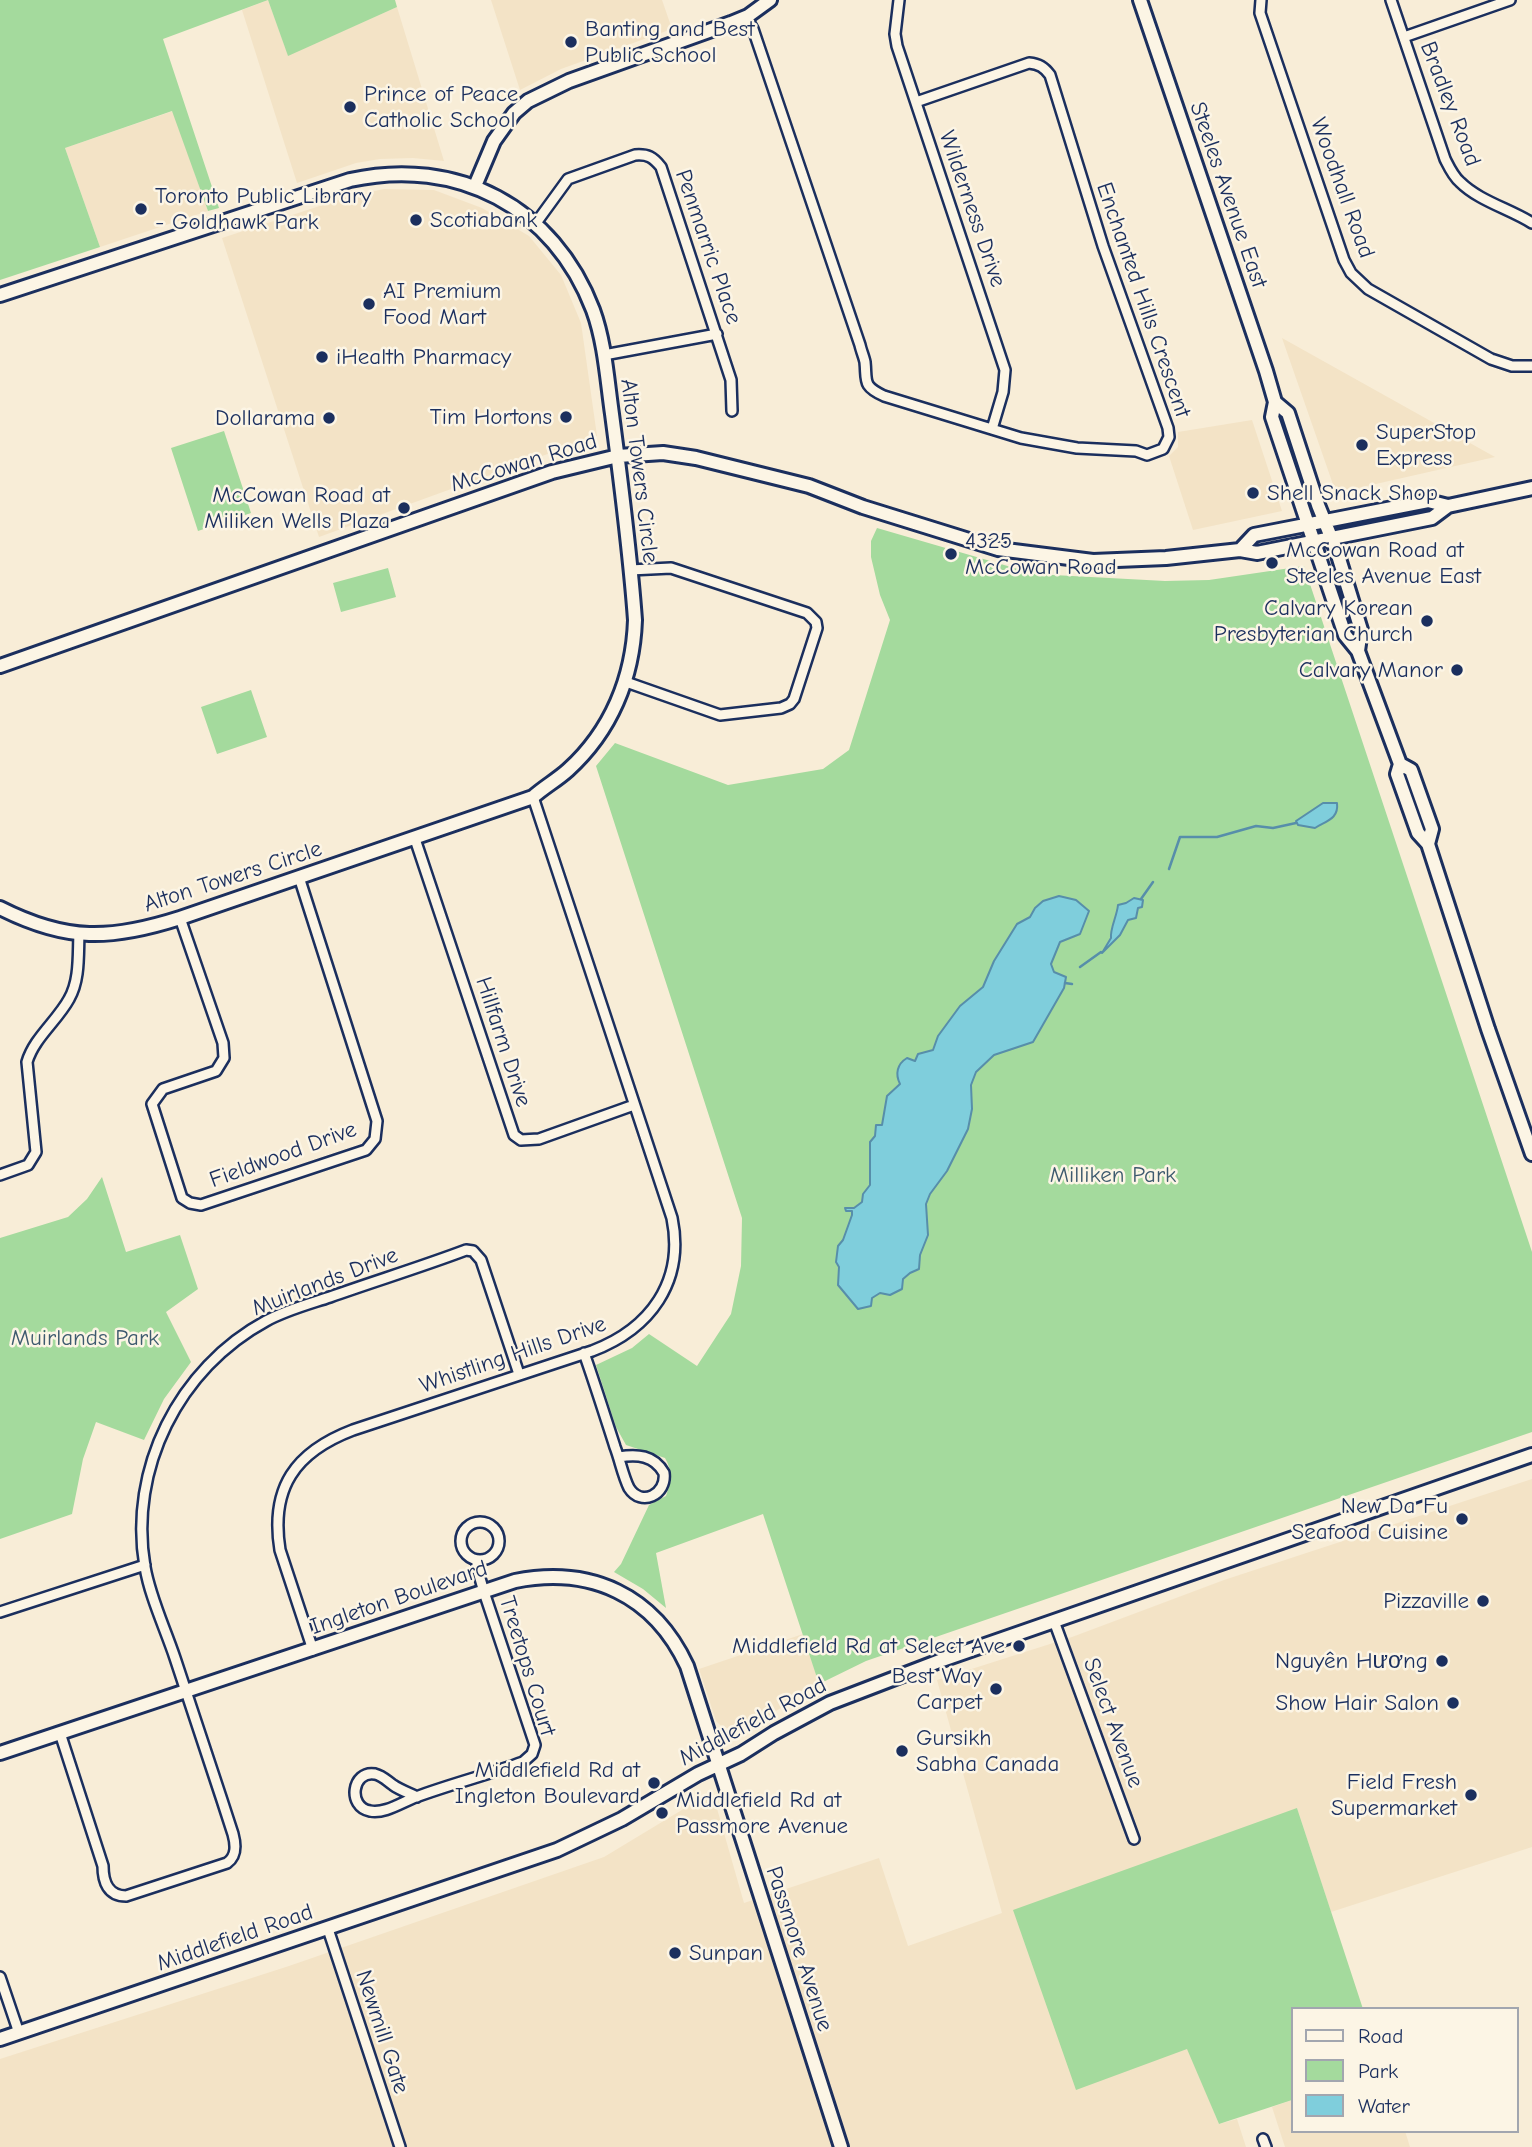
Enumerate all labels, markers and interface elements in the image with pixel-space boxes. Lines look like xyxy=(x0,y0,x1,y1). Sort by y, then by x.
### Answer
place label: Banting and Best Public School xyxy=(585,15,755,69)
marker: Banting and Best Public School xyxy=(563,34,579,50)
street label: Bradley Road xyxy=(1414,38,1486,170)
place label: Prince of Peace Catholic School xyxy=(364,80,518,134)
street label: Steeles Avenue East xyxy=(1183,98,1273,292)
marker: Prince of Peace Catholic School xyxy=(342,99,358,115)
street label: Woodhall Road xyxy=(1304,114,1380,262)
street label: Wilderness Drive xyxy=(932,127,1012,291)
street label: Penmarric Place xyxy=(669,166,747,328)
street label: Enchanted Hills Crescent xyxy=(1090,179,1196,421)
place label: Toronto Public Library - Goldhawk Park xyxy=(155,182,371,236)
marker: Toronto Public Library - Goldhawk Park xyxy=(133,201,149,217)
place label: Scotiabank xyxy=(430,206,537,234)
marker: Scotiabank xyxy=(408,212,424,228)
place label: AI Premium Food Mart xyxy=(383,277,501,331)
marker: AI Premium Food Mart xyxy=(361,296,377,312)
place label: iHealth Pharmacy xyxy=(336,343,511,371)
marker: iHealth Pharmacy xyxy=(314,349,330,365)
street label: Alton Towers Circle xyxy=(614,377,664,565)
place label: Tim Hortons xyxy=(430,403,552,431)
place label: Dollarama xyxy=(215,404,315,432)
marker: Tim Hortons xyxy=(558,409,574,425)
marker: Dollarama xyxy=(321,410,337,426)
place label: SuperStop Express xyxy=(1376,418,1476,472)
street label: McCowan Road xyxy=(447,428,601,498)
marker: SuperStop Express xyxy=(1354,437,1370,453)
place label: Shell Snack Shop xyxy=(1267,479,1438,507)
place label: McCowan Road at Miliken Wells Plaza xyxy=(204,481,390,535)
marker: Shell Snack Shop xyxy=(1245,485,1261,501)
marker: McCowan Road at Miliken Wells Plaza xyxy=(396,500,412,516)
place label: 4325 McCowan Road xyxy=(965,527,1117,581)
place label: McCowan Road at Steeles Avenue East xyxy=(1286,536,1481,590)
marker: 4325 McCowan Road xyxy=(943,546,959,562)
marker: McCowan Road at Steeles Avenue East xyxy=(1264,555,1280,571)
place label: Calvary Korean Presbyterian Church xyxy=(1214,594,1413,648)
marker: Calvary Korean Presbyterian Church xyxy=(1419,613,1435,629)
place label: Calvary Manor xyxy=(1299,656,1443,684)
marker: Calvary Manor xyxy=(1449,662,1465,678)
street label: Alton Towers Circle xyxy=(141,835,325,919)
street label: Hillfarm Drive xyxy=(469,973,537,1111)
street label: Fieldwood Drive xyxy=(206,1116,360,1194)
park label: Milliken Park xyxy=(1050,1161,1176,1189)
street label: Muirlands Drive xyxy=(248,1242,402,1322)
street label: Whistling Hills Drive xyxy=(416,1310,610,1400)
park label: Muirlands Park xyxy=(11,1324,159,1352)
place label: New Da Fu Seafood Cuisine xyxy=(1292,1492,1448,1546)
marker: New Da Fu Seafood Cuisine xyxy=(1454,1511,1470,1527)
street label: Ingleton Boulevard xyxy=(307,1555,491,1641)
place label: Pizzaville xyxy=(1383,1587,1469,1615)
street label: Treetops Court xyxy=(493,1593,561,1739)
marker: Pizzaville xyxy=(1475,1593,1491,1609)
place label: Middlefield Rd at Select Ave xyxy=(732,1632,1005,1660)
marker: Middlefield Rd at Select Ave xyxy=(1011,1638,1027,1654)
place label: Nguyên Hương xyxy=(1275,1647,1428,1675)
marker: Nguyên Hương xyxy=(1434,1653,1450,1669)
street label: Select Avenue xyxy=(1077,1654,1149,1792)
place label: Best Way Carpet xyxy=(892,1662,982,1716)
street label: Middlefield Road xyxy=(674,1672,832,1772)
marker: Best Way Carpet xyxy=(988,1681,1004,1697)
place label: Show Hair Salon xyxy=(1276,1689,1439,1717)
marker: Show Hair Salon xyxy=(1445,1695,1461,1711)
place label: Gursikh Sabha Canada xyxy=(916,1724,1059,1778)
marker: Gursikh Sabha Canada xyxy=(894,1743,910,1759)
place label: Middlefield Rd at Ingleton Boulevard xyxy=(455,1756,640,1810)
place label: Field Fresh Supermarket xyxy=(1331,1768,1457,1822)
marker: Middlefield Rd at Ingleton Boulevard xyxy=(646,1775,662,1791)
place label: Middlefield Rd at Passmore Avenue xyxy=(676,1786,848,1840)
marker: Field Fresh Supermarket xyxy=(1463,1787,1479,1803)
marker: Middlefield Rd at Passmore Avenue xyxy=(654,1805,670,1821)
street label: Passmore Avenue xyxy=(759,1863,839,2035)
street label: Middlefield Road xyxy=(153,1898,317,1978)
place label: Sunpan xyxy=(689,1939,763,1967)
marker: Sunpan xyxy=(667,1945,683,1961)
street label: Newmill Gate xyxy=(349,1967,415,2097)
legend xyxy=(1290,2007,1518,2133)
text: Road xyxy=(1358,2024,1403,2048)
text: Park xyxy=(1358,2059,1398,2083)
text: Water xyxy=(1358,2094,1410,2118)

